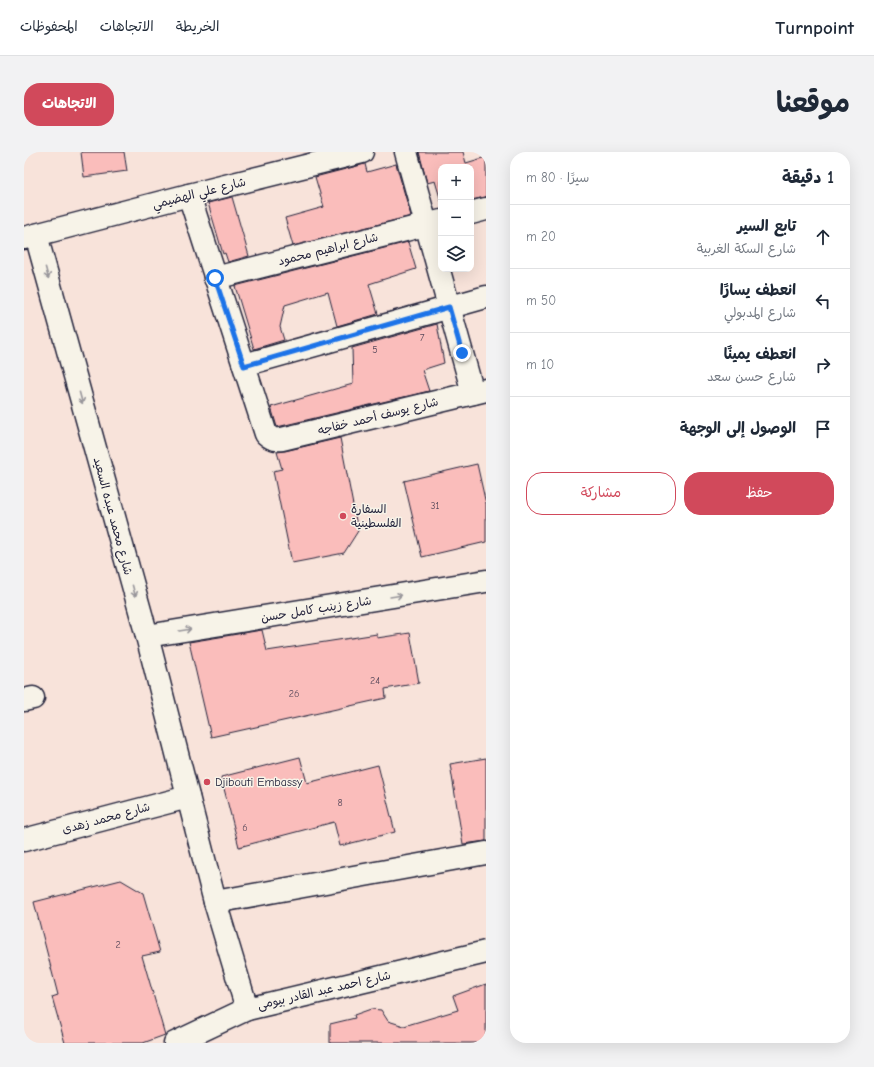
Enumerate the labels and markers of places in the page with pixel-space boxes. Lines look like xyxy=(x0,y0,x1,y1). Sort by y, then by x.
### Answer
place label: السفارة الفلسطينية xyxy=(351,502,402,530)
marker: السفارة الفلسطينية xyxy=(338,511,348,521)
place label: Djibouti Embassy xyxy=(215,775,303,789)
marker: Djibouti Embassy xyxy=(202,777,212,787)

